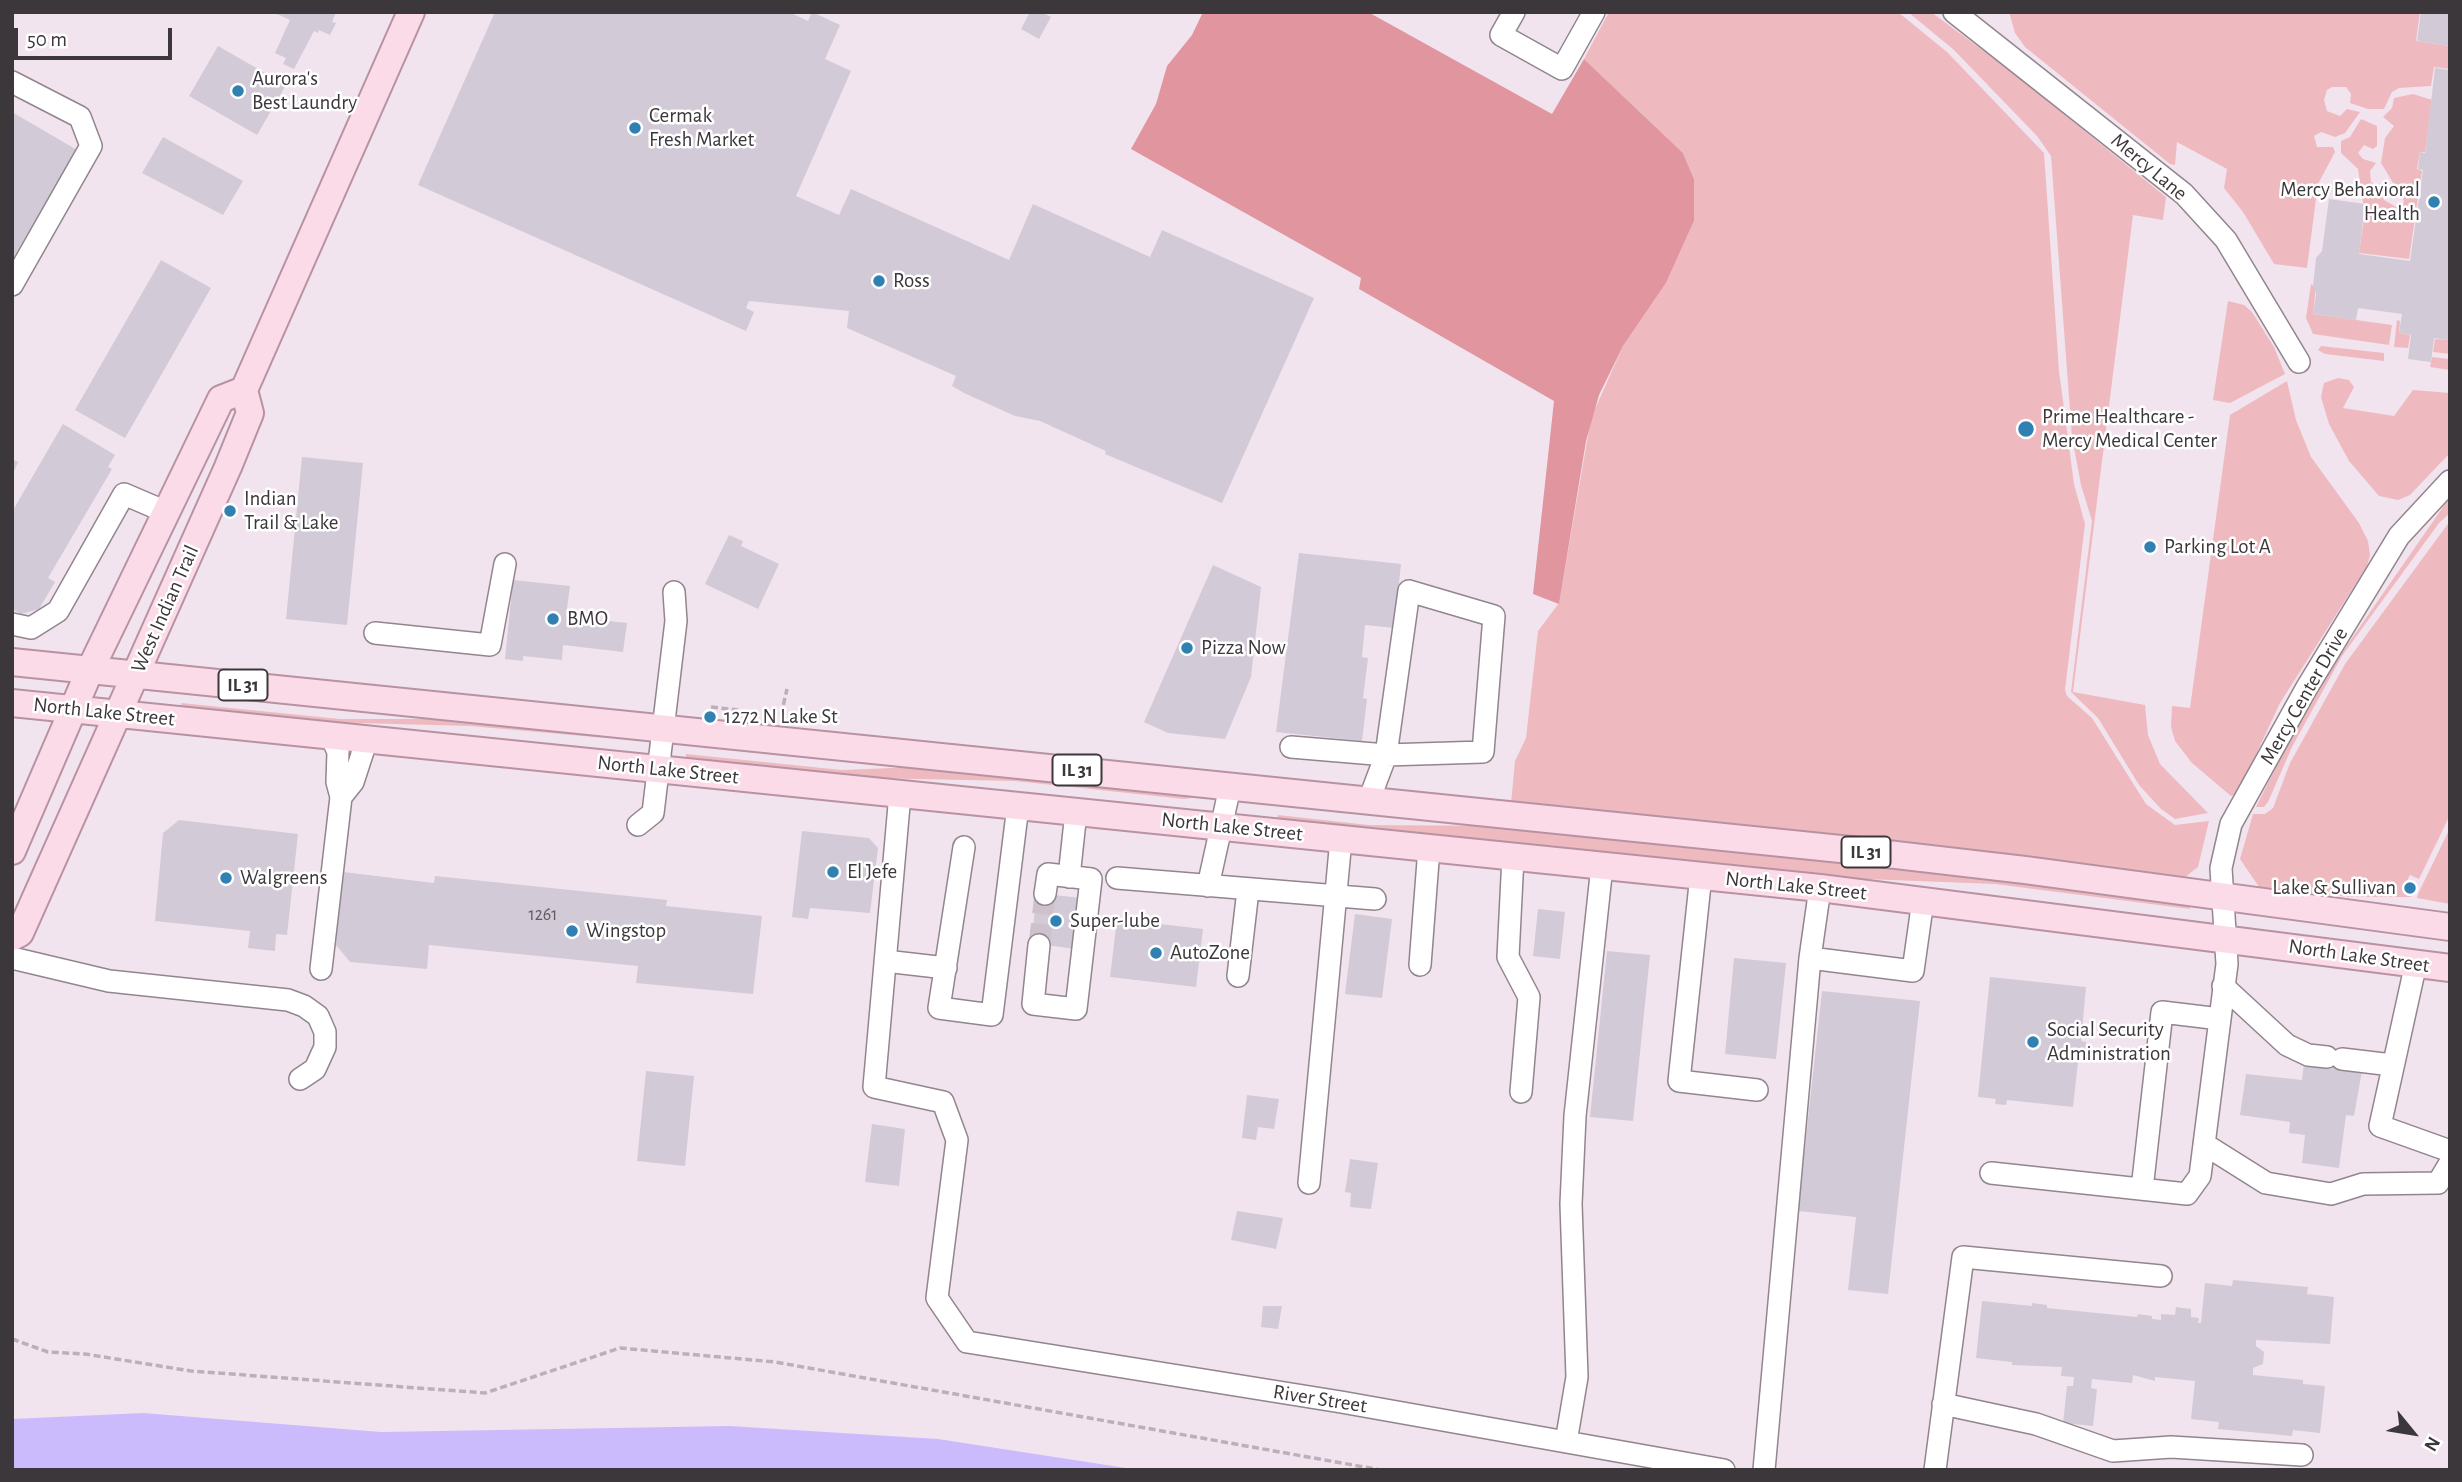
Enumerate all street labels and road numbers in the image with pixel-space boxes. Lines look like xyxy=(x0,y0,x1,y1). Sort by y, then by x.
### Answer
street label: Mercy Lane xyxy=(2106,128,2192,206)
street label: West Indian Trail xyxy=(126,541,204,677)
street label: Mercy Center Drive xyxy=(2255,623,2353,769)
road number: IL 31 xyxy=(218,670,268,700)
street label: North Lake Street xyxy=(32,692,176,732)
street label: North Lake Street xyxy=(596,750,740,790)
road number: IL 31 xyxy=(1052,754,1102,786)
street label: North Lake Street xyxy=(1160,807,1304,847)
road number: IL 31 xyxy=(1842,836,1890,867)
street label: North Lake Street xyxy=(1724,866,1868,906)
street label: North Lake Street xyxy=(2287,934,2431,978)
street label: River Street xyxy=(1271,1379,1369,1419)

